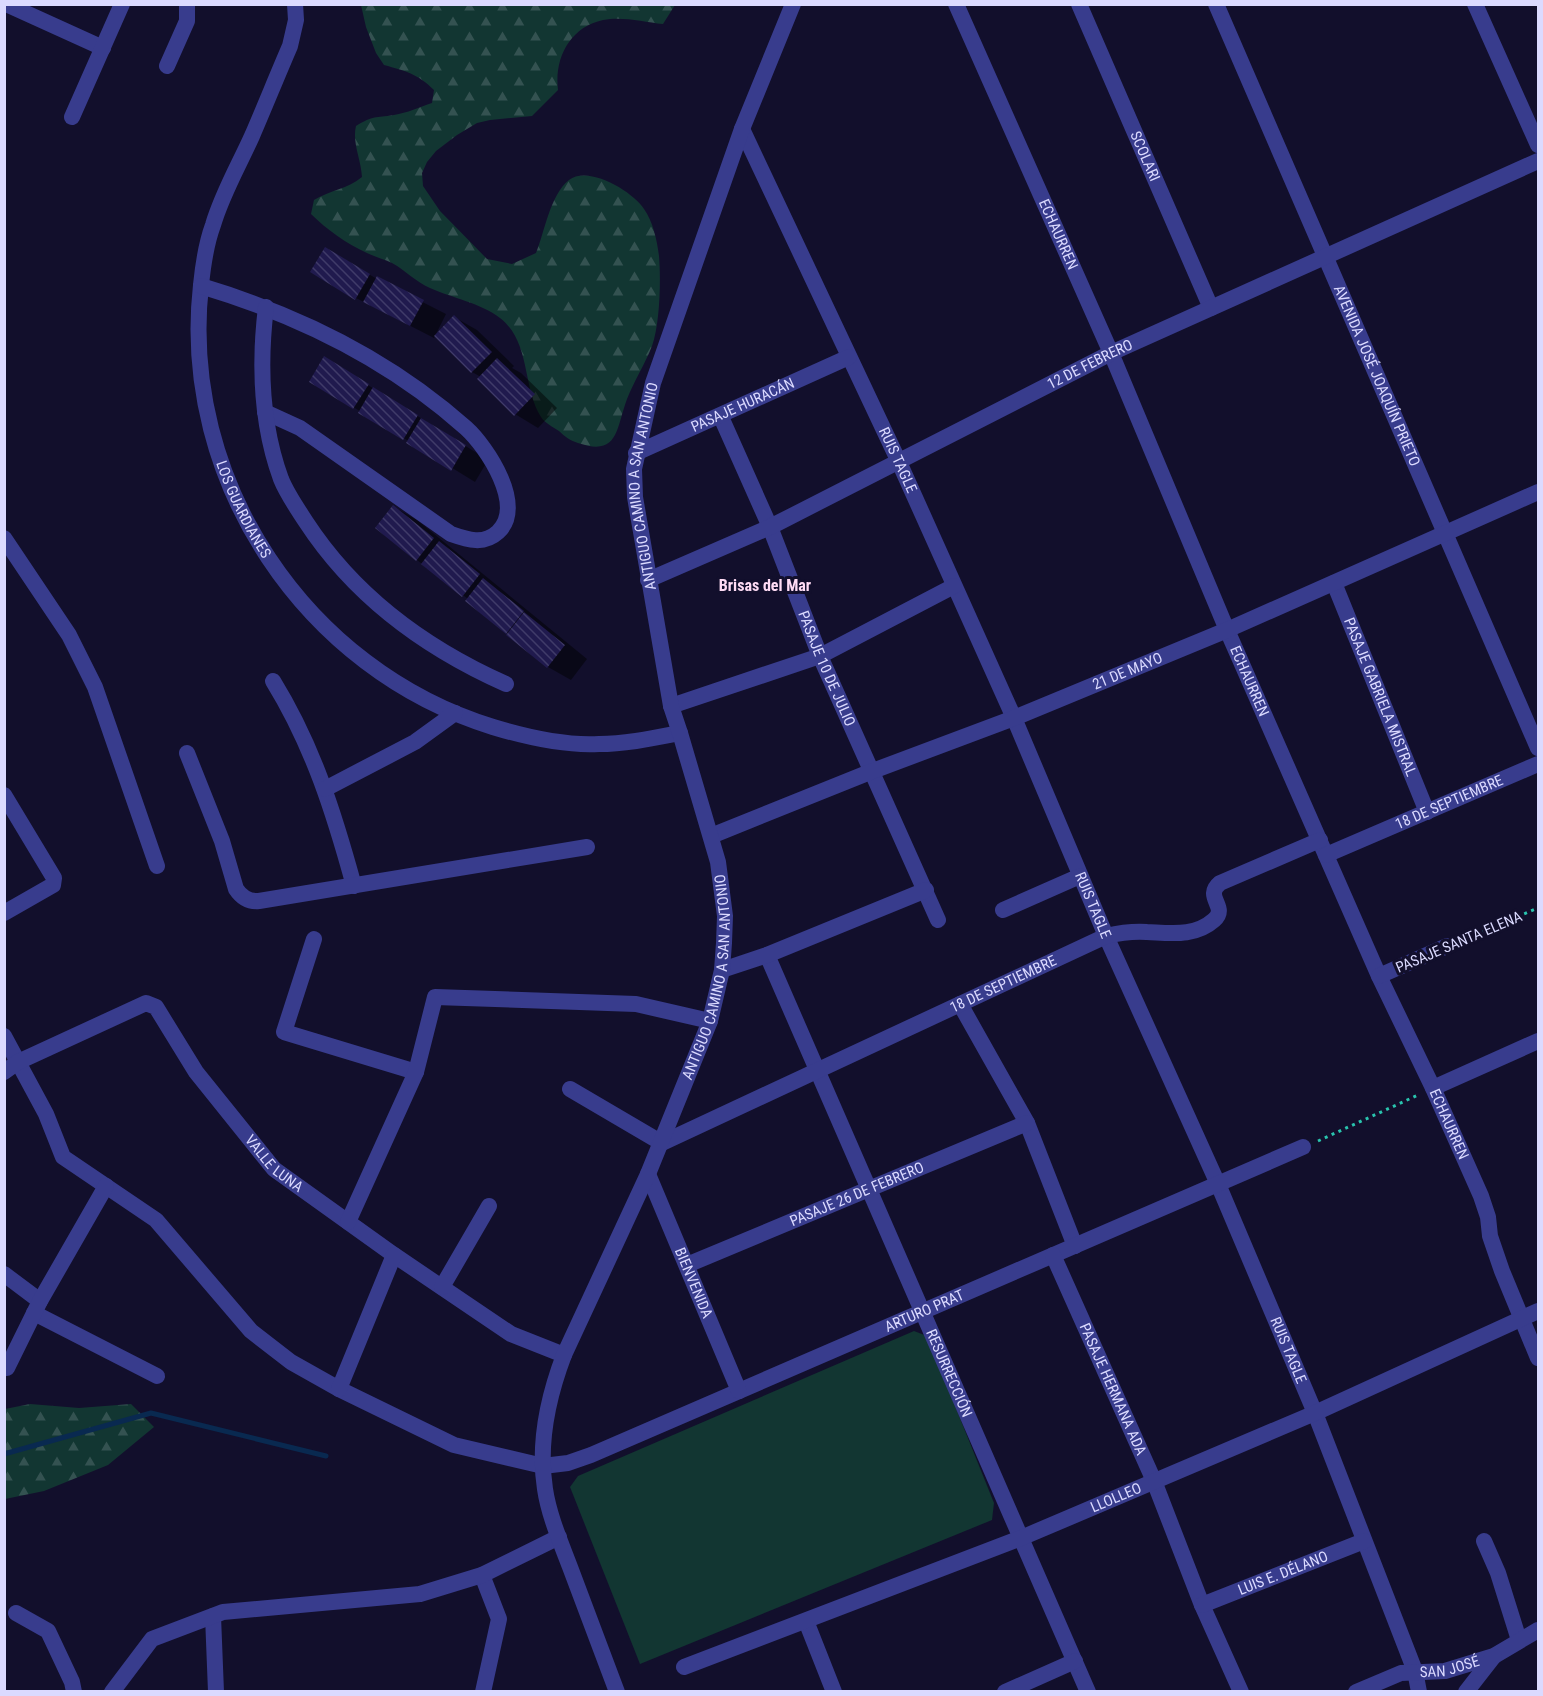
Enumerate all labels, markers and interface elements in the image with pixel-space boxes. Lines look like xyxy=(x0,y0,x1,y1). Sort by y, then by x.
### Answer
street label: SCOLARI xyxy=(1126,128,1164,184)
street label: ECHAURREN xyxy=(1035,196,1082,272)
street label: AVENIDA JOSÉ JOAQUÍN PRIETO xyxy=(1330,282,1424,469)
street label: 12 DE FEBRERO xyxy=(1044,335,1135,393)
street label: PASAJE HURACÁN xyxy=(688,374,797,436)
street label: ANTIGUO CAMINO A SAN ANTONIO xyxy=(625,381,662,592)
street label: RUIS TAGLE xyxy=(875,424,921,496)
street label: LOS GUARDIANES xyxy=(212,458,275,562)
district label: Brisas del Mar xyxy=(719,576,811,595)
street label: PASAJE 10 DE JULIO xyxy=(794,608,859,729)
street label: PASAJE GABRIELA MISTRAL xyxy=(1340,615,1420,779)
street label: ECHAURREN xyxy=(1226,643,1273,719)
street label: 21 DE MAYO xyxy=(1090,649,1165,694)
street label: 18 DE SEPTIEMBRE xyxy=(1393,771,1506,833)
street label: RUIS TAGLE xyxy=(1071,869,1115,941)
street label: ANTIGUO CAMINO A SAN ANTONIO xyxy=(678,873,734,1082)
street label: PASAJE SANTA ELENA xyxy=(1393,907,1525,977)
street label: 18 DE SEPTIEMBRE xyxy=(947,951,1059,1017)
street label: ECHAURREN xyxy=(1426,1086,1473,1162)
street label: VALLE LUNA xyxy=(241,1131,307,1196)
street label: PASAJE 26 DE FEBRERO xyxy=(787,1158,927,1230)
street label: BIENVENIDA xyxy=(671,1245,717,1321)
street label: ARTURO PRAT xyxy=(882,1286,967,1336)
street label: RUIS TAGLE xyxy=(1266,1314,1310,1386)
street label: PASAJE HERMANA ADA xyxy=(1076,1320,1150,1458)
street label: RESURRECCIÓN xyxy=(922,1326,976,1420)
street label: LLOLLEO xyxy=(1088,1479,1144,1516)
street label: LUIS E. DÉLANO xyxy=(1235,1547,1331,1599)
street label: SAN JOSÉ xyxy=(1419,1652,1482,1681)

